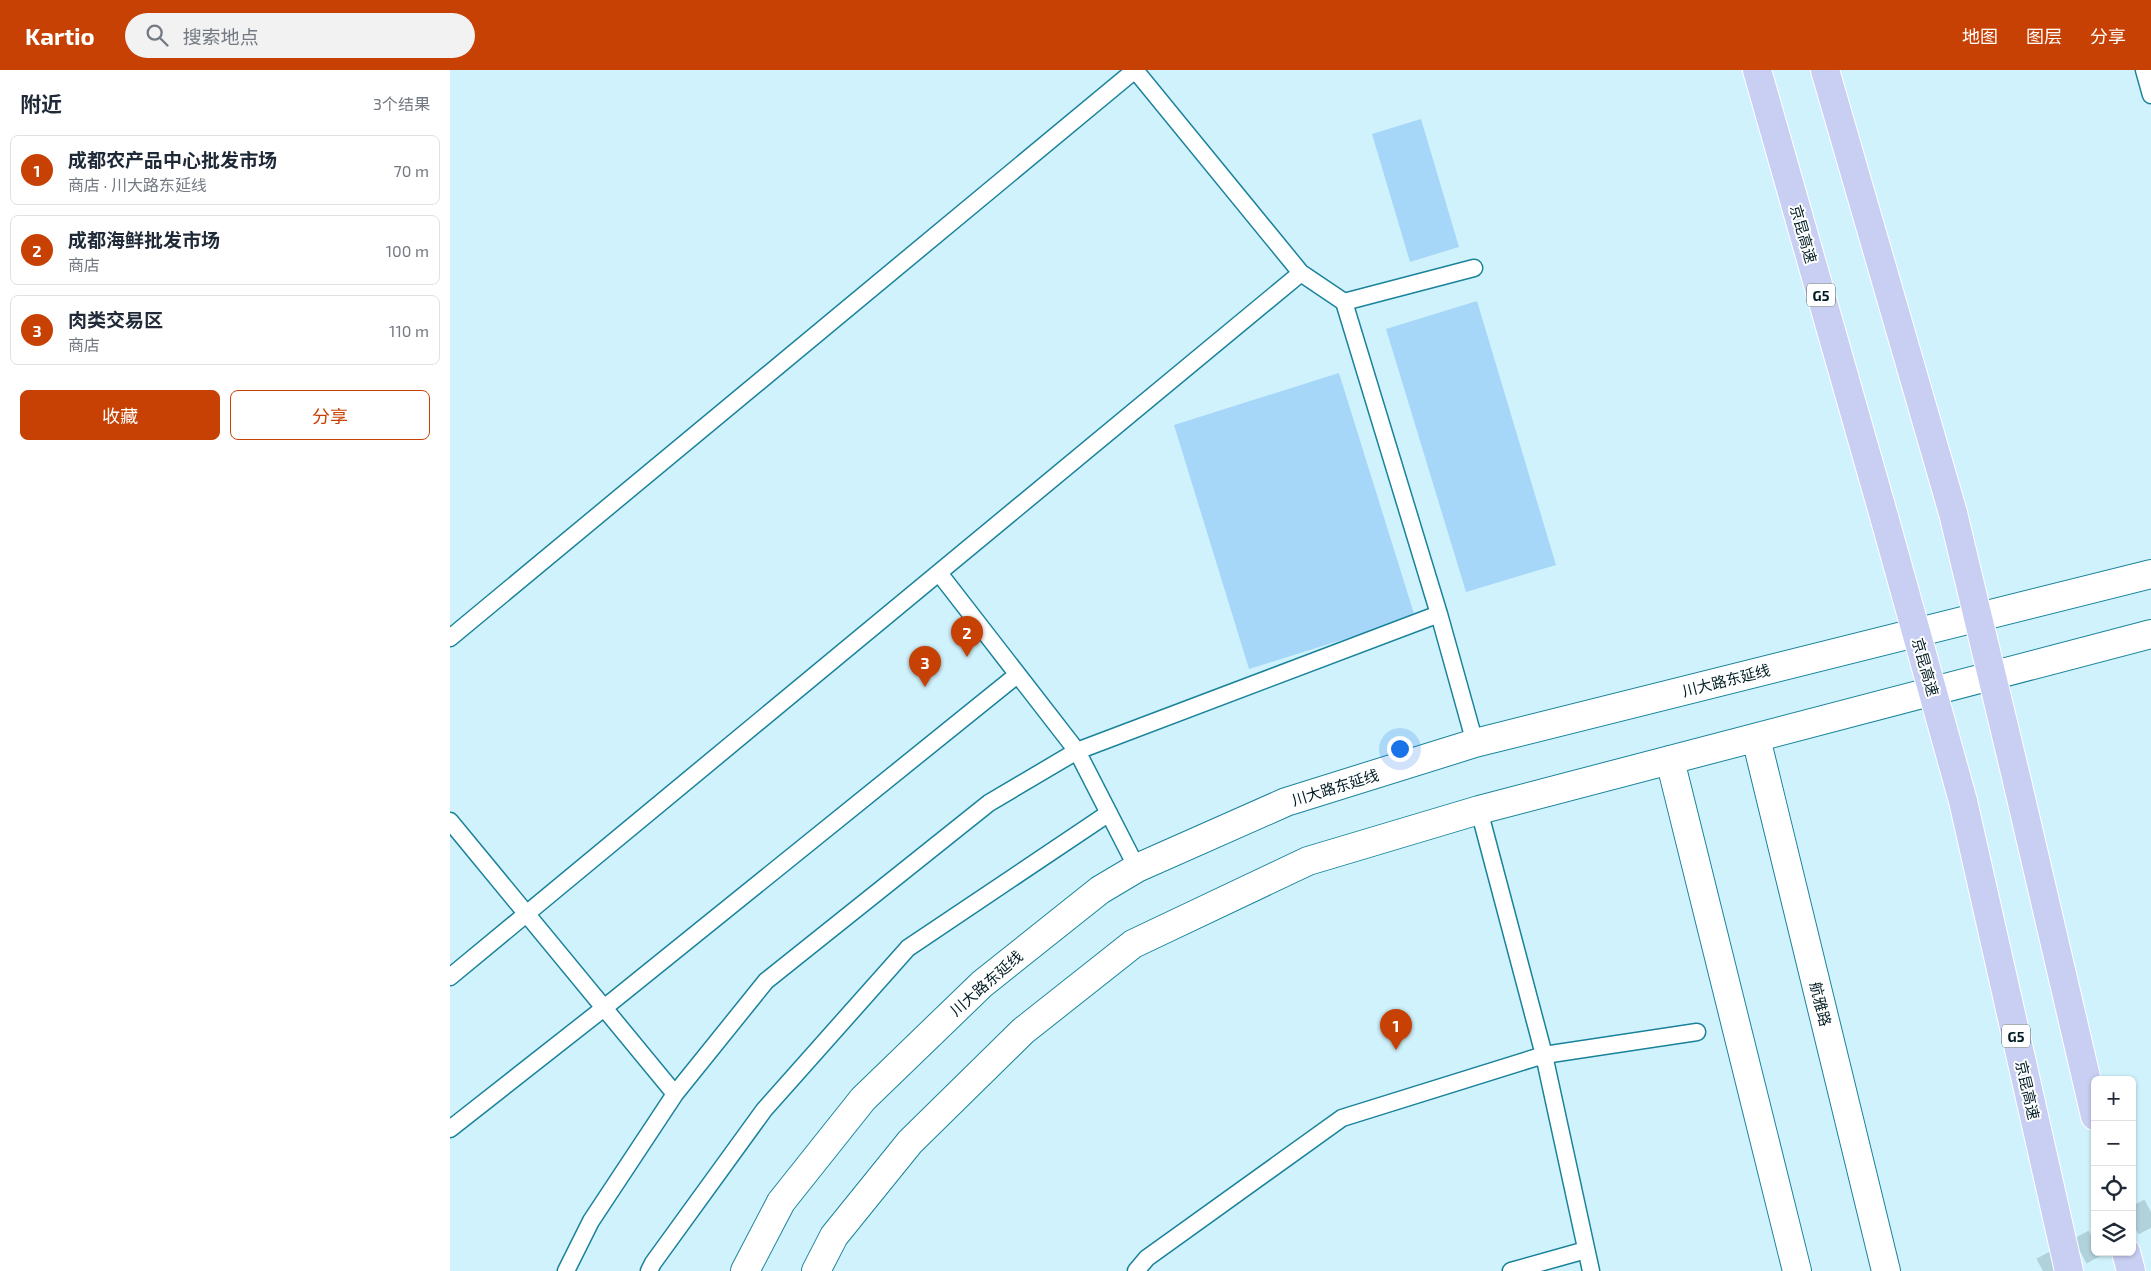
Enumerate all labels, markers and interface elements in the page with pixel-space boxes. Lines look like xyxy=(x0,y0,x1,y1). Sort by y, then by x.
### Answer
search box xyxy=(125,13,475,58)
text: Kartio xyxy=(25,21,95,50)
icon: search xyxy=(143,21,171,49)
text: 搜索地点 xyxy=(183,25,259,48)
text: 地图 xyxy=(1962,25,1998,47)
text: 图层 xyxy=(2026,25,2062,47)
text: 分享 xyxy=(2090,25,2126,47)
text: 附近 xyxy=(20,91,62,116)
text: 3个结果 xyxy=(373,94,430,113)
text: 成都农产品中心批发市场 xyxy=(68,148,277,171)
text: 1 xyxy=(34,161,40,180)
text: 70 m xyxy=(394,161,429,180)
text: 商店 · 川大路东延线 xyxy=(68,175,207,194)
street label: 京昆高速 xyxy=(1787,203,1821,265)
text: 成都海鲜批发市场 xyxy=(68,228,220,251)
text: 2 xyxy=(32,241,42,260)
text: 100 m xyxy=(386,241,429,260)
text: 商店 xyxy=(68,255,100,274)
road number: G5 xyxy=(1807,284,1835,306)
text: 肉类交易区 xyxy=(68,308,163,331)
text: 3 xyxy=(32,321,42,340)
text: 110 m xyxy=(389,321,429,340)
text: 商店 xyxy=(68,335,100,354)
button: 收藏 xyxy=(20,390,220,440)
button: 分享 xyxy=(230,390,430,440)
pin: 2 xyxy=(951,616,983,657)
street label: 京昆高速 xyxy=(1909,636,1943,698)
pin: 3 xyxy=(909,646,941,687)
street label: 川大路东延线 xyxy=(1680,660,1772,700)
your location xyxy=(1387,736,1413,762)
street label: 川大路东延线 xyxy=(1289,765,1381,809)
street label: 川大路东延线 xyxy=(946,947,1026,1019)
street label: 航雅路 xyxy=(1807,980,1835,1028)
pin: 1 xyxy=(1380,1009,1412,1050)
road number: G5 xyxy=(2002,1024,2030,1048)
street label: 京昆高速 xyxy=(2012,1059,2044,1121)
map controls xyxy=(2091,1076,2136,1256)
button: + xyxy=(2091,1076,2136,1121)
button: − xyxy=(2091,1121,2136,1166)
button: locate xyxy=(2091,1166,2136,1211)
button: layers xyxy=(2091,1211,2136,1256)

